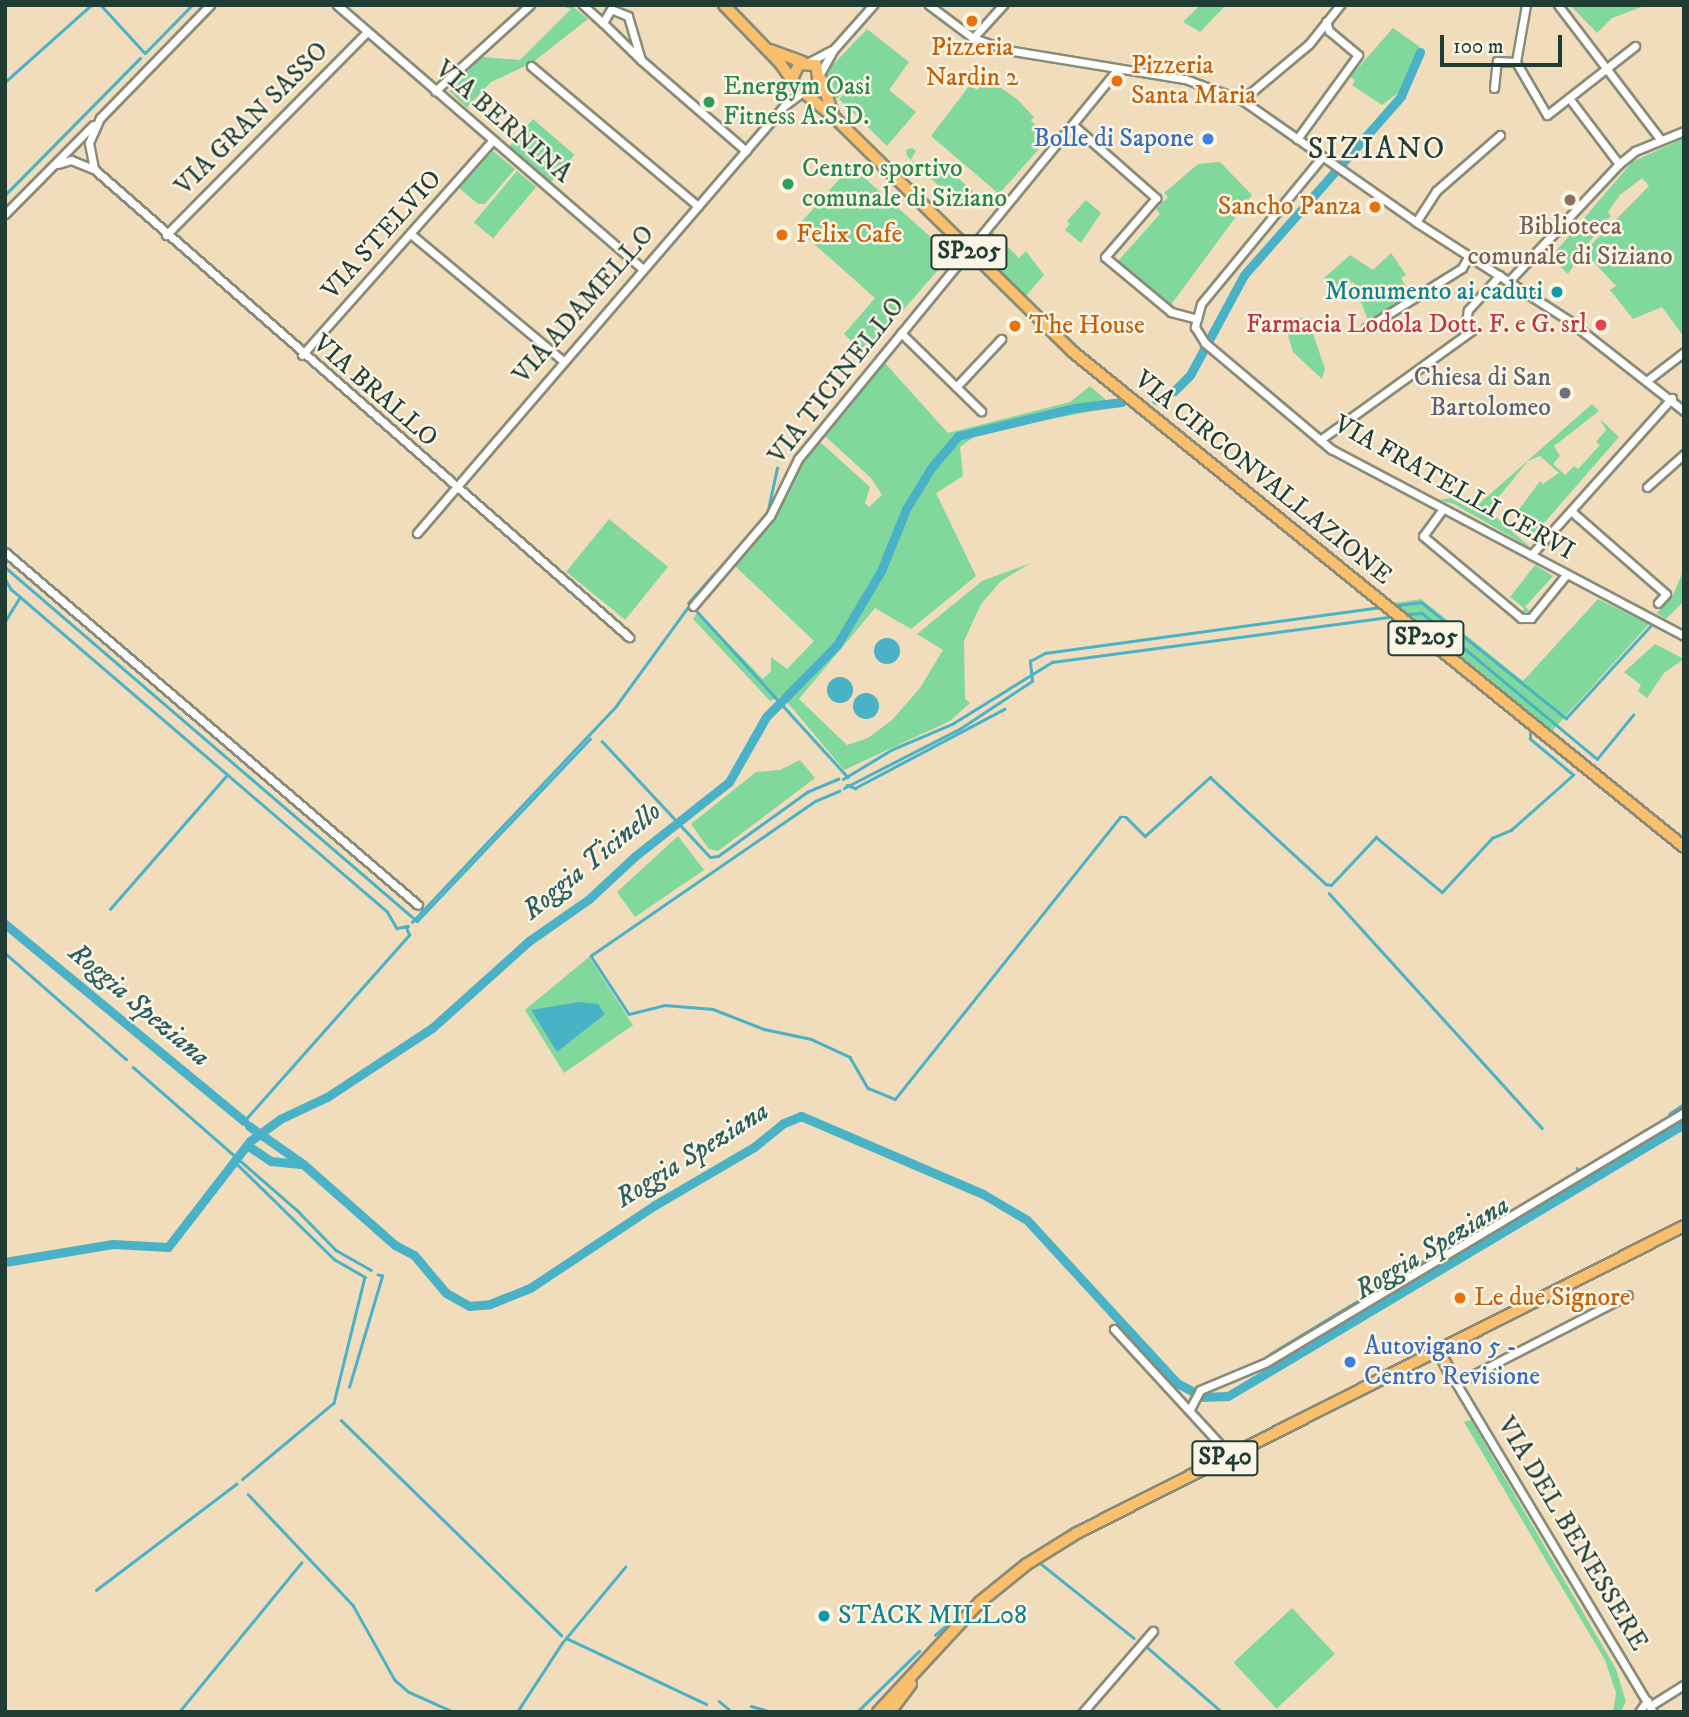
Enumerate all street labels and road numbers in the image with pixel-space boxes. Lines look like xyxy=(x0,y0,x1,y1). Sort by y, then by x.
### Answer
street label: VIA GRAN SASSO xyxy=(169,36,335,202)
street label: VIA BERNINA xyxy=(428,54,578,190)
street label: VIA STELVIO xyxy=(316,164,448,306)
street label: VIA ADAMELLO xyxy=(507,219,661,391)
road number: SP205 xyxy=(929,232,1009,272)
street label: VIA TICINELLO xyxy=(762,291,912,471)
street label: VIA BRALLO xyxy=(306,328,444,454)
street label: VIA CIRCONVALLAZIONE xyxy=(1128,364,1398,592)
street label: VIA FRATELLI CERVI xyxy=(1328,409,1580,567)
road number: SP205 xyxy=(1386,618,1466,658)
street label: VIA DEL BENESSERE xyxy=(1490,1412,1654,1656)
road number: SP40 xyxy=(1190,1438,1260,1478)

